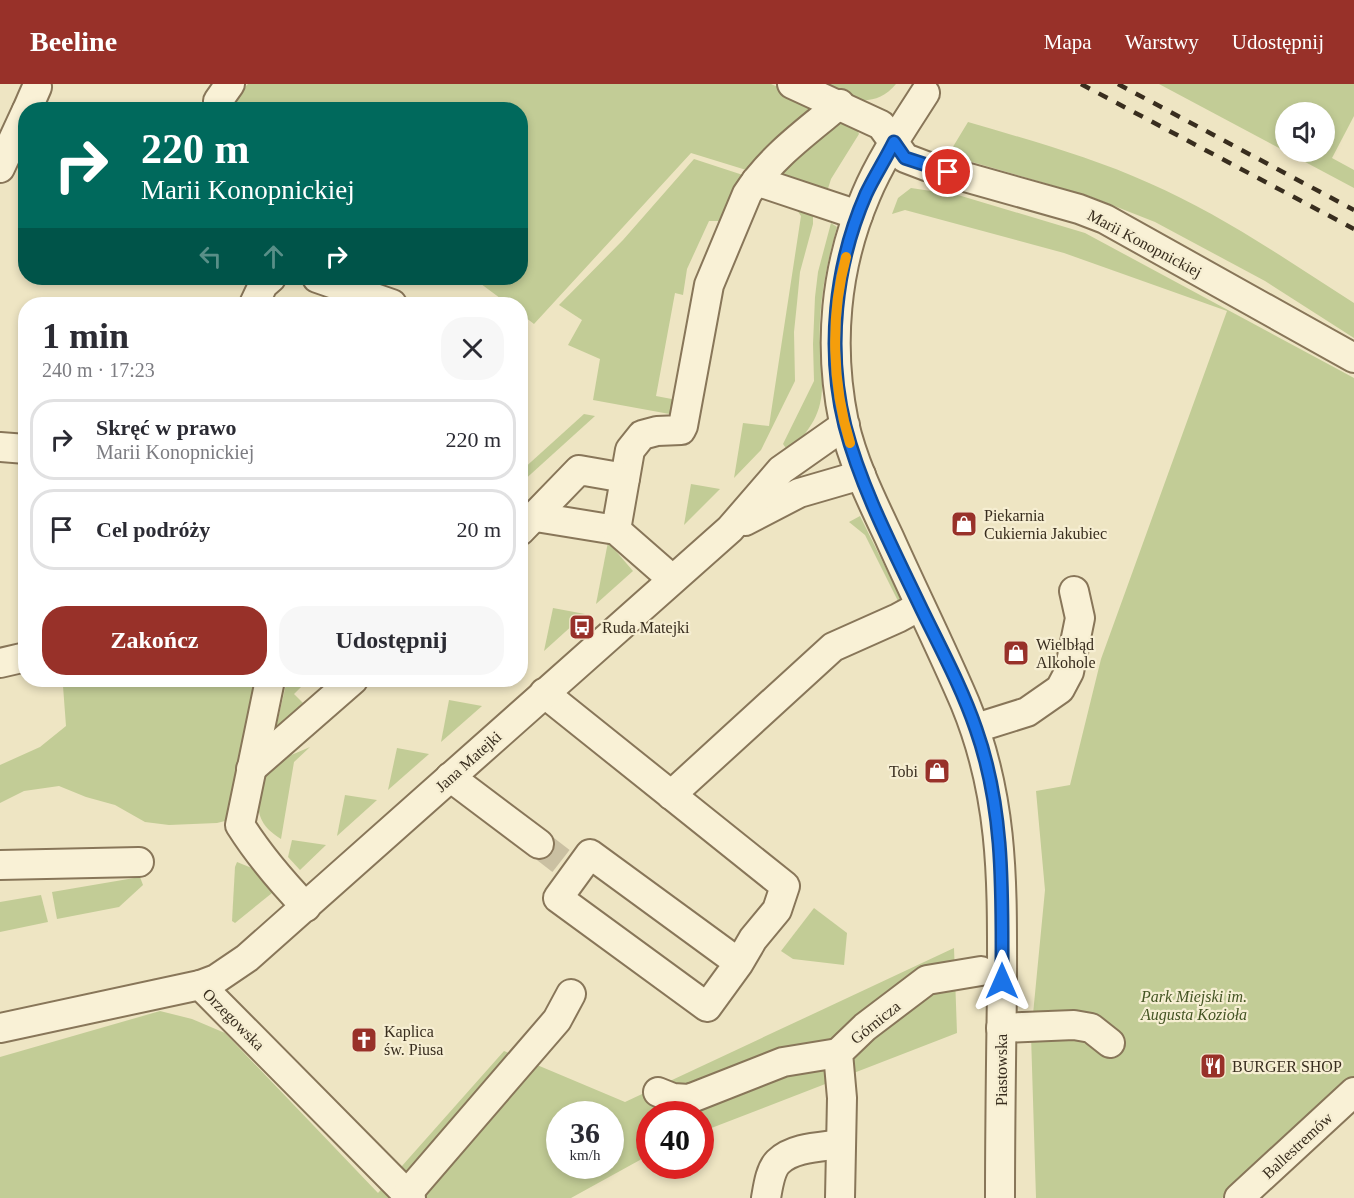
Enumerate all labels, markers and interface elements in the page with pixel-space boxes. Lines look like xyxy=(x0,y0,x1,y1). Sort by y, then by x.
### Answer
text: Beeline xyxy=(30,26,117,57)
text: Mapa xyxy=(1044,30,1092,54)
text: Warstwy xyxy=(1125,30,1199,54)
text: Udostępnij xyxy=(1232,30,1324,54)
map controls xyxy=(1275,102,1335,162)
button: sound xyxy=(1275,102,1335,162)
icon: right xyxy=(42,126,120,204)
text: 220 m xyxy=(141,126,250,172)
pin xyxy=(922,146,973,197)
icon: arrive xyxy=(931,155,964,188)
text: Marii Konopnickiej xyxy=(141,175,355,205)
street label: Marii Konopnickiej xyxy=(1084,206,1205,282)
icon: left xyxy=(194,240,227,273)
icon: ahead xyxy=(257,240,290,273)
icon: right xyxy=(320,240,353,273)
text: 1 min xyxy=(42,316,129,356)
button: close xyxy=(441,317,504,380)
text: 240 m · 17:23 xyxy=(42,359,155,381)
text: Skręć w prawo xyxy=(96,415,237,440)
icon: right xyxy=(45,423,78,456)
text: 220 m xyxy=(445,427,501,452)
text: Marii Konopnickiej xyxy=(96,441,254,463)
place label: Piekarnia Cukiernia Jakubiec xyxy=(984,507,1107,542)
shop icon: Piekarnia Cukiernia Jakubiec xyxy=(949,509,979,539)
icon: arrive xyxy=(45,513,78,546)
text: Cel podróży xyxy=(96,517,210,542)
text: 20 m xyxy=(456,517,501,542)
button: Zakończ xyxy=(42,606,267,675)
button: Udostępnij xyxy=(279,606,504,675)
bus stop icon: Ruda Matejki xyxy=(567,612,597,642)
place label: Ruda Matejki xyxy=(602,619,690,637)
place label: Wielbłąd Alkohole xyxy=(1036,636,1096,671)
shop icon: Wielbłąd Alkohole xyxy=(1001,638,1031,668)
street label: Jana Matejki xyxy=(432,727,506,796)
shop icon: Tobi xyxy=(922,756,952,786)
place label: Tobi xyxy=(889,763,919,780)
position arrow xyxy=(970,949,1034,1013)
street label: Orzegowska xyxy=(199,985,268,1054)
park label: Park Miejski im. Augusta Kozioła xyxy=(1140,988,1247,1024)
street label: Górnicza xyxy=(847,997,903,1047)
place label: Kaplica św. Piusa xyxy=(384,1023,443,1058)
church icon: Kaplica św. Piusa xyxy=(349,1025,379,1055)
street label: Piastowska xyxy=(993,1034,1010,1106)
restaurant icon: BURGER SHOP xyxy=(1198,1051,1228,1081)
place label: BURGER SHOP xyxy=(1232,1058,1342,1075)
speed limit sign: 40 xyxy=(636,1101,714,1179)
street label: Ballestremów xyxy=(1259,1109,1336,1182)
text: 36 xyxy=(570,1116,600,1149)
text: km/h xyxy=(570,1147,600,1163)

